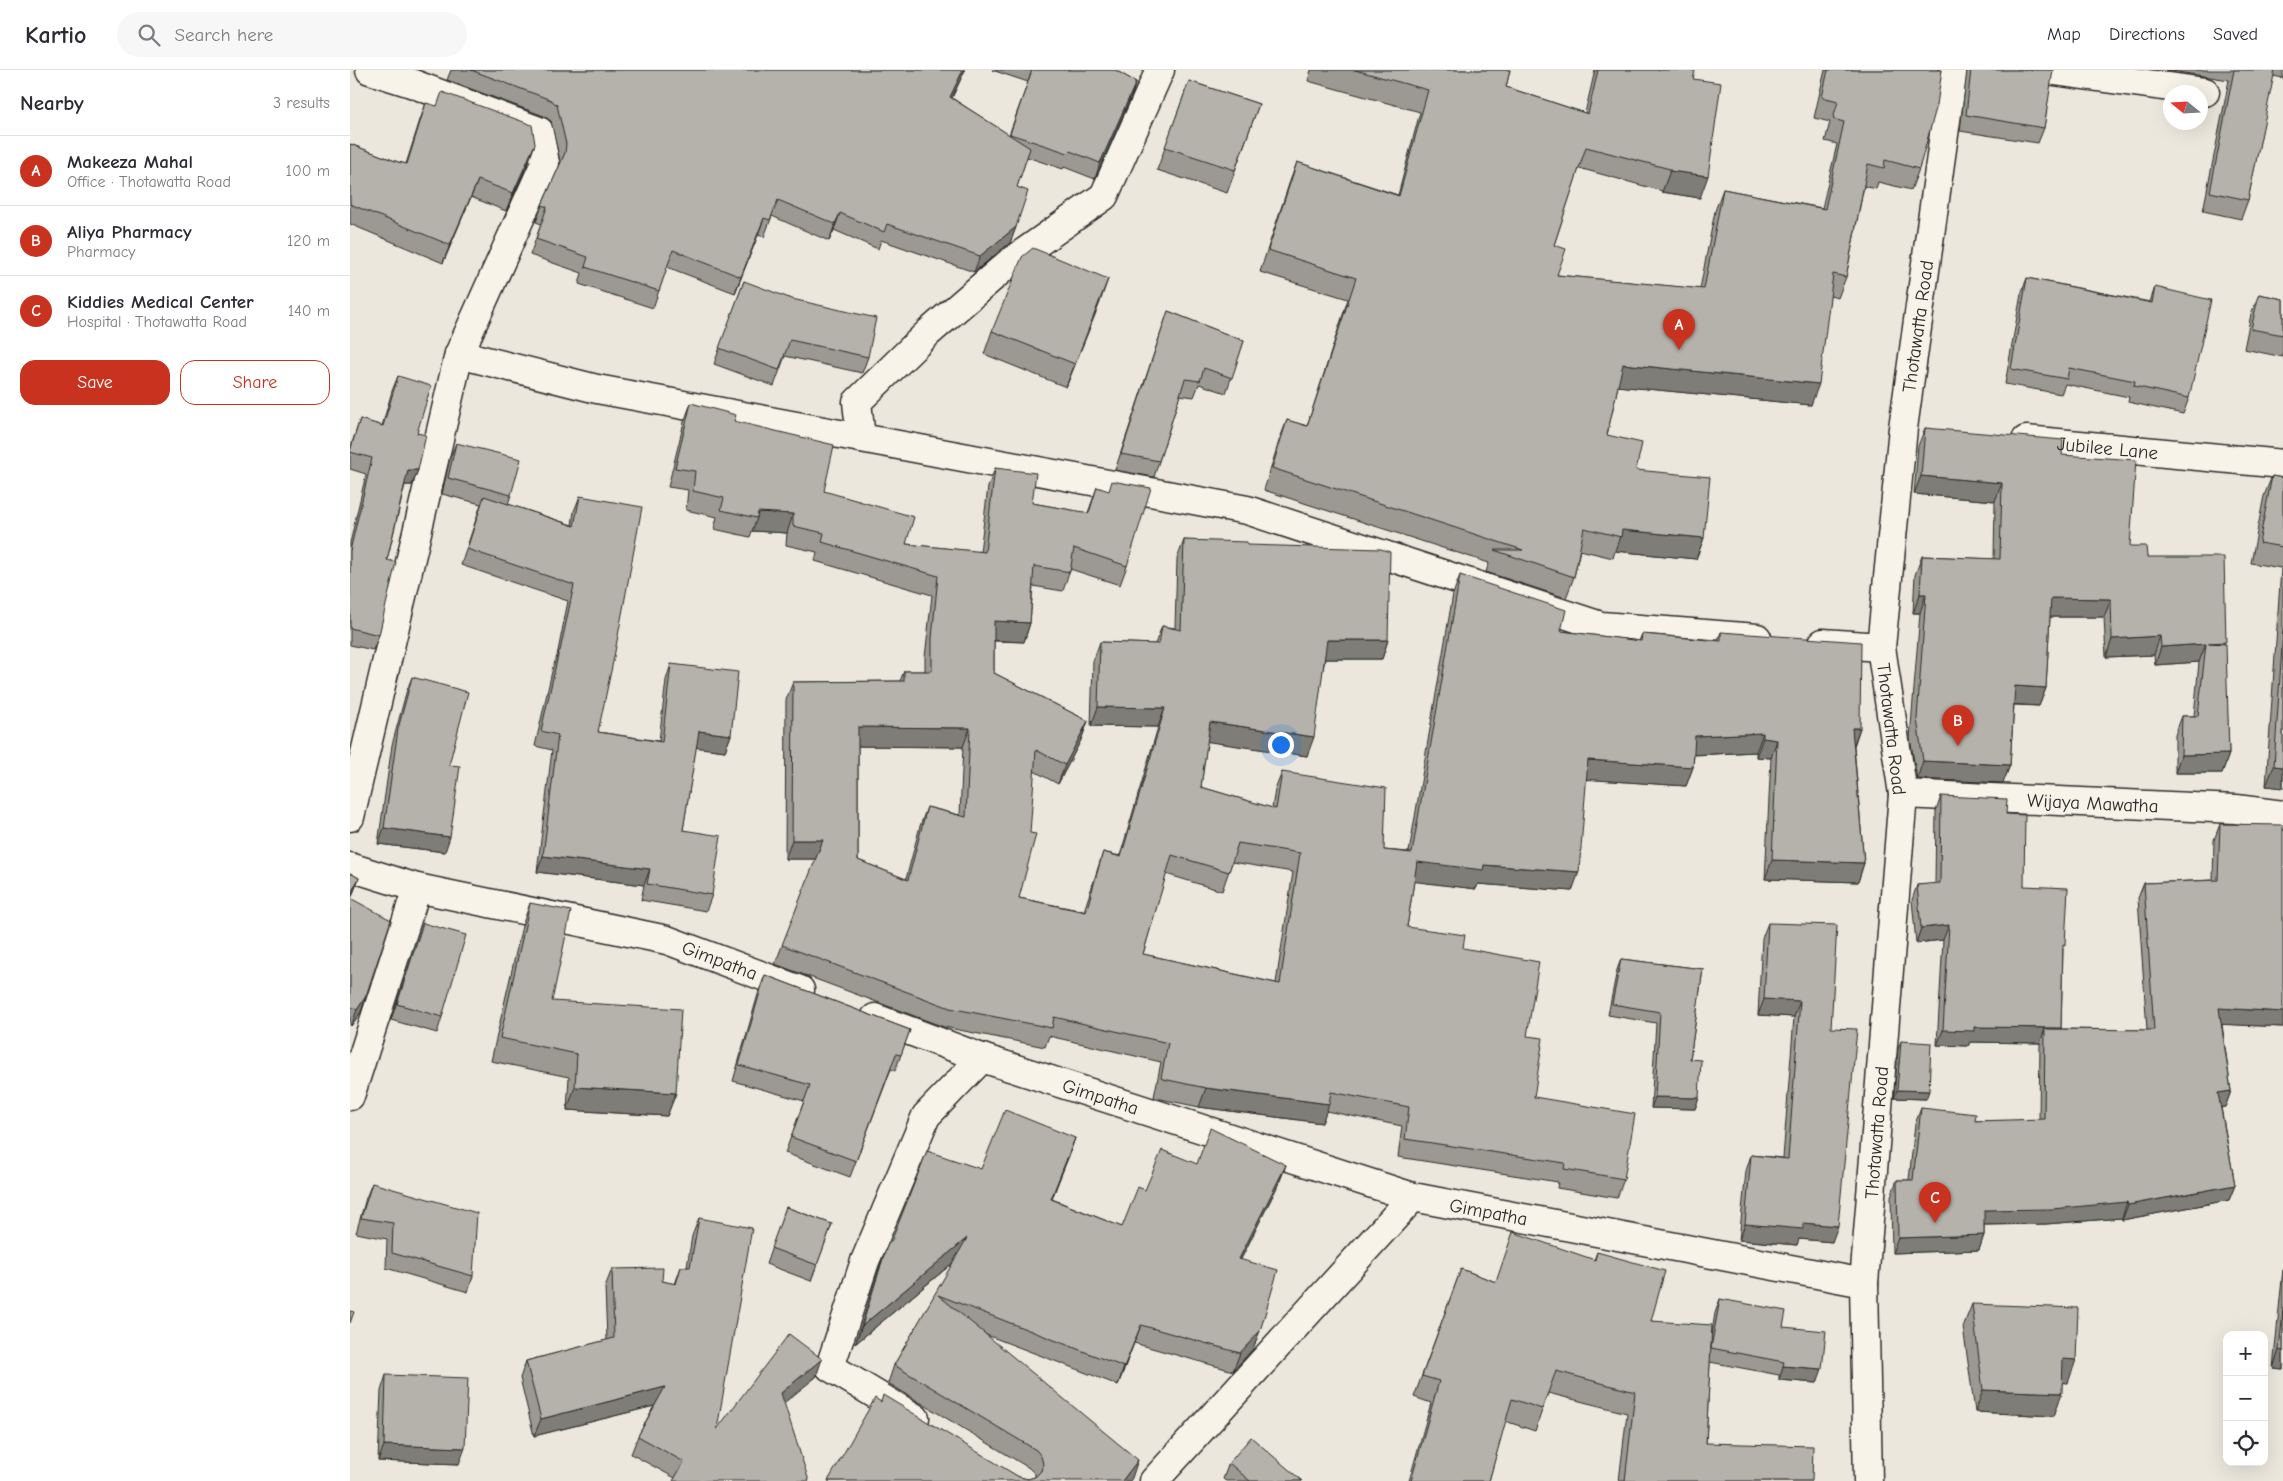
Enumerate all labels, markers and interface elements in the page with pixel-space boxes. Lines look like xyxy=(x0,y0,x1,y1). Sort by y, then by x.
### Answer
search box xyxy=(117,12,467,57)
text: Kartio xyxy=(25,21,87,49)
icon: search xyxy=(135,21,163,49)
text: Search here xyxy=(175,24,273,46)
text: Map xyxy=(2047,24,2081,45)
text: Directions xyxy=(2109,24,2185,45)
text: Saved xyxy=(2213,24,2258,45)
north arrow xyxy=(2163,85,2208,130)
text: Nearby xyxy=(20,91,84,115)
text: 3 results xyxy=(273,94,330,112)
text: Makeeza Mahal xyxy=(67,151,193,173)
text: A xyxy=(32,162,40,180)
text: 100 m xyxy=(286,162,330,180)
text: Office · Thotawatta Road xyxy=(67,173,231,191)
text: Aliya Pharmacy xyxy=(67,221,192,243)
text: B xyxy=(31,232,41,250)
text: 120 m xyxy=(287,232,330,250)
text: Pharmacy xyxy=(67,243,136,261)
street label: Thotawatta Road xyxy=(1898,259,1938,394)
text: Kiddies Medical Center xyxy=(67,291,254,313)
text: C xyxy=(31,302,41,320)
text: 140 m xyxy=(288,302,330,320)
pin: A xyxy=(1663,309,1695,350)
text: Hospital · Thotawatta Road xyxy=(67,313,247,331)
button: Save xyxy=(20,360,170,405)
button: Share xyxy=(180,360,330,405)
street label: Jubilee Lane xyxy=(2056,433,2159,464)
street label: Thotawatta Road xyxy=(1872,662,1910,796)
pin: B xyxy=(1942,705,1974,746)
your location xyxy=(1268,732,1294,758)
street label: Wijaya Mawatha xyxy=(2027,790,2159,817)
street label: Gimpatha xyxy=(679,937,760,985)
street label: Thotawatta Road xyxy=(1861,1065,1893,1200)
street label: Gimpatha xyxy=(1059,1075,1141,1120)
pin: C xyxy=(1919,1182,1951,1223)
street label: Gimpatha xyxy=(1447,1194,1529,1231)
map controls xyxy=(2223,1331,2268,1466)
button: + xyxy=(2223,1331,2268,1376)
button: − xyxy=(2223,1376,2268,1421)
button: locate xyxy=(2223,1421,2268,1466)

